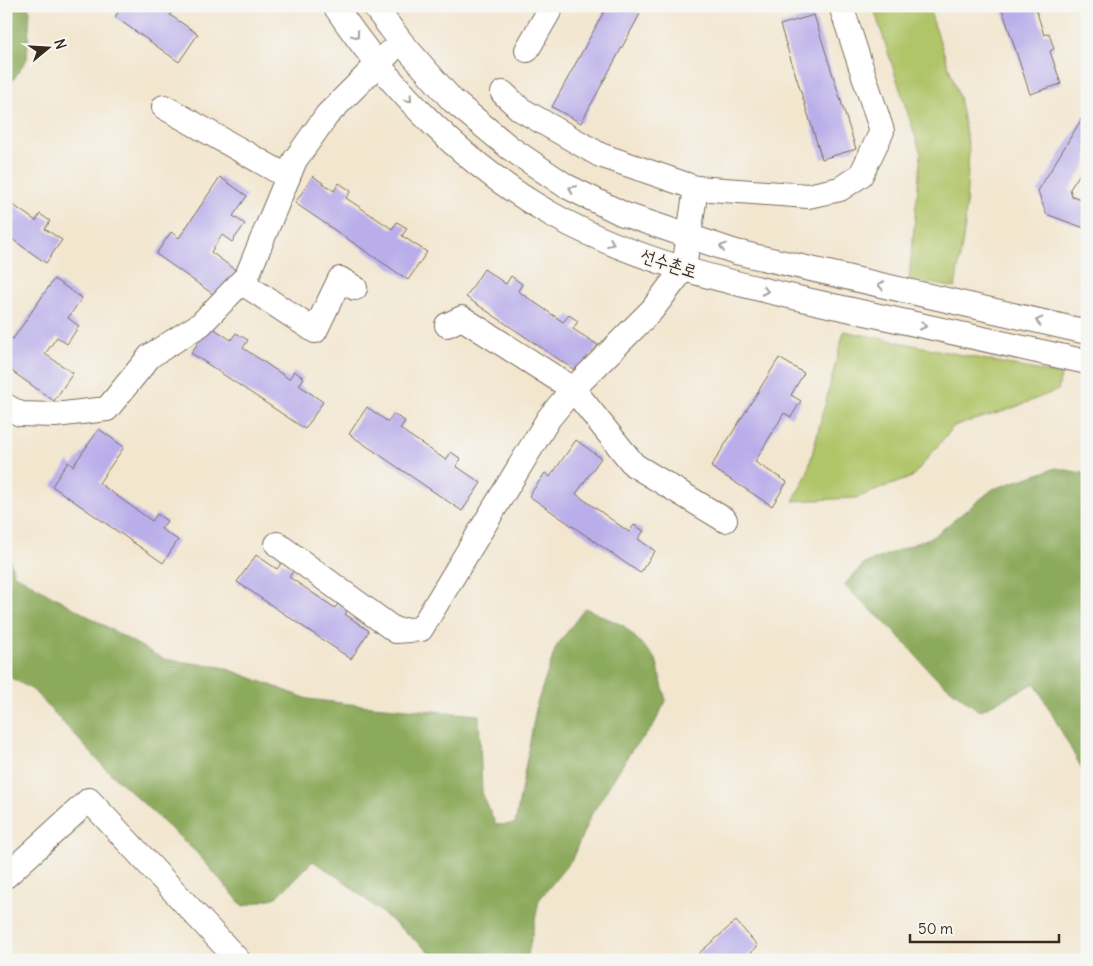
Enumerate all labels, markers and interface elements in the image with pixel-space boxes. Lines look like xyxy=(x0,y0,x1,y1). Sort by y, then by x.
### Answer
north arrow xyxy=(22,22,72,72)
one-way arrow xyxy=(350,29,358,38)
text: N xyxy=(50,37,70,51)
one-way arrow xyxy=(404,94,413,103)
one-way arrow xyxy=(568,185,577,195)
one-way arrow xyxy=(606,237,615,248)
street label: 선수촌로 xyxy=(638,243,700,283)
one-way arrow xyxy=(719,243,727,253)
one-way arrow xyxy=(876,280,885,291)
one-way arrow xyxy=(760,285,769,295)
one-way arrow xyxy=(1035,316,1044,327)
one-way arrow xyxy=(919,320,928,330)
scale bar xyxy=(910,911,1059,943)
text: 50 m xyxy=(918,919,953,938)

